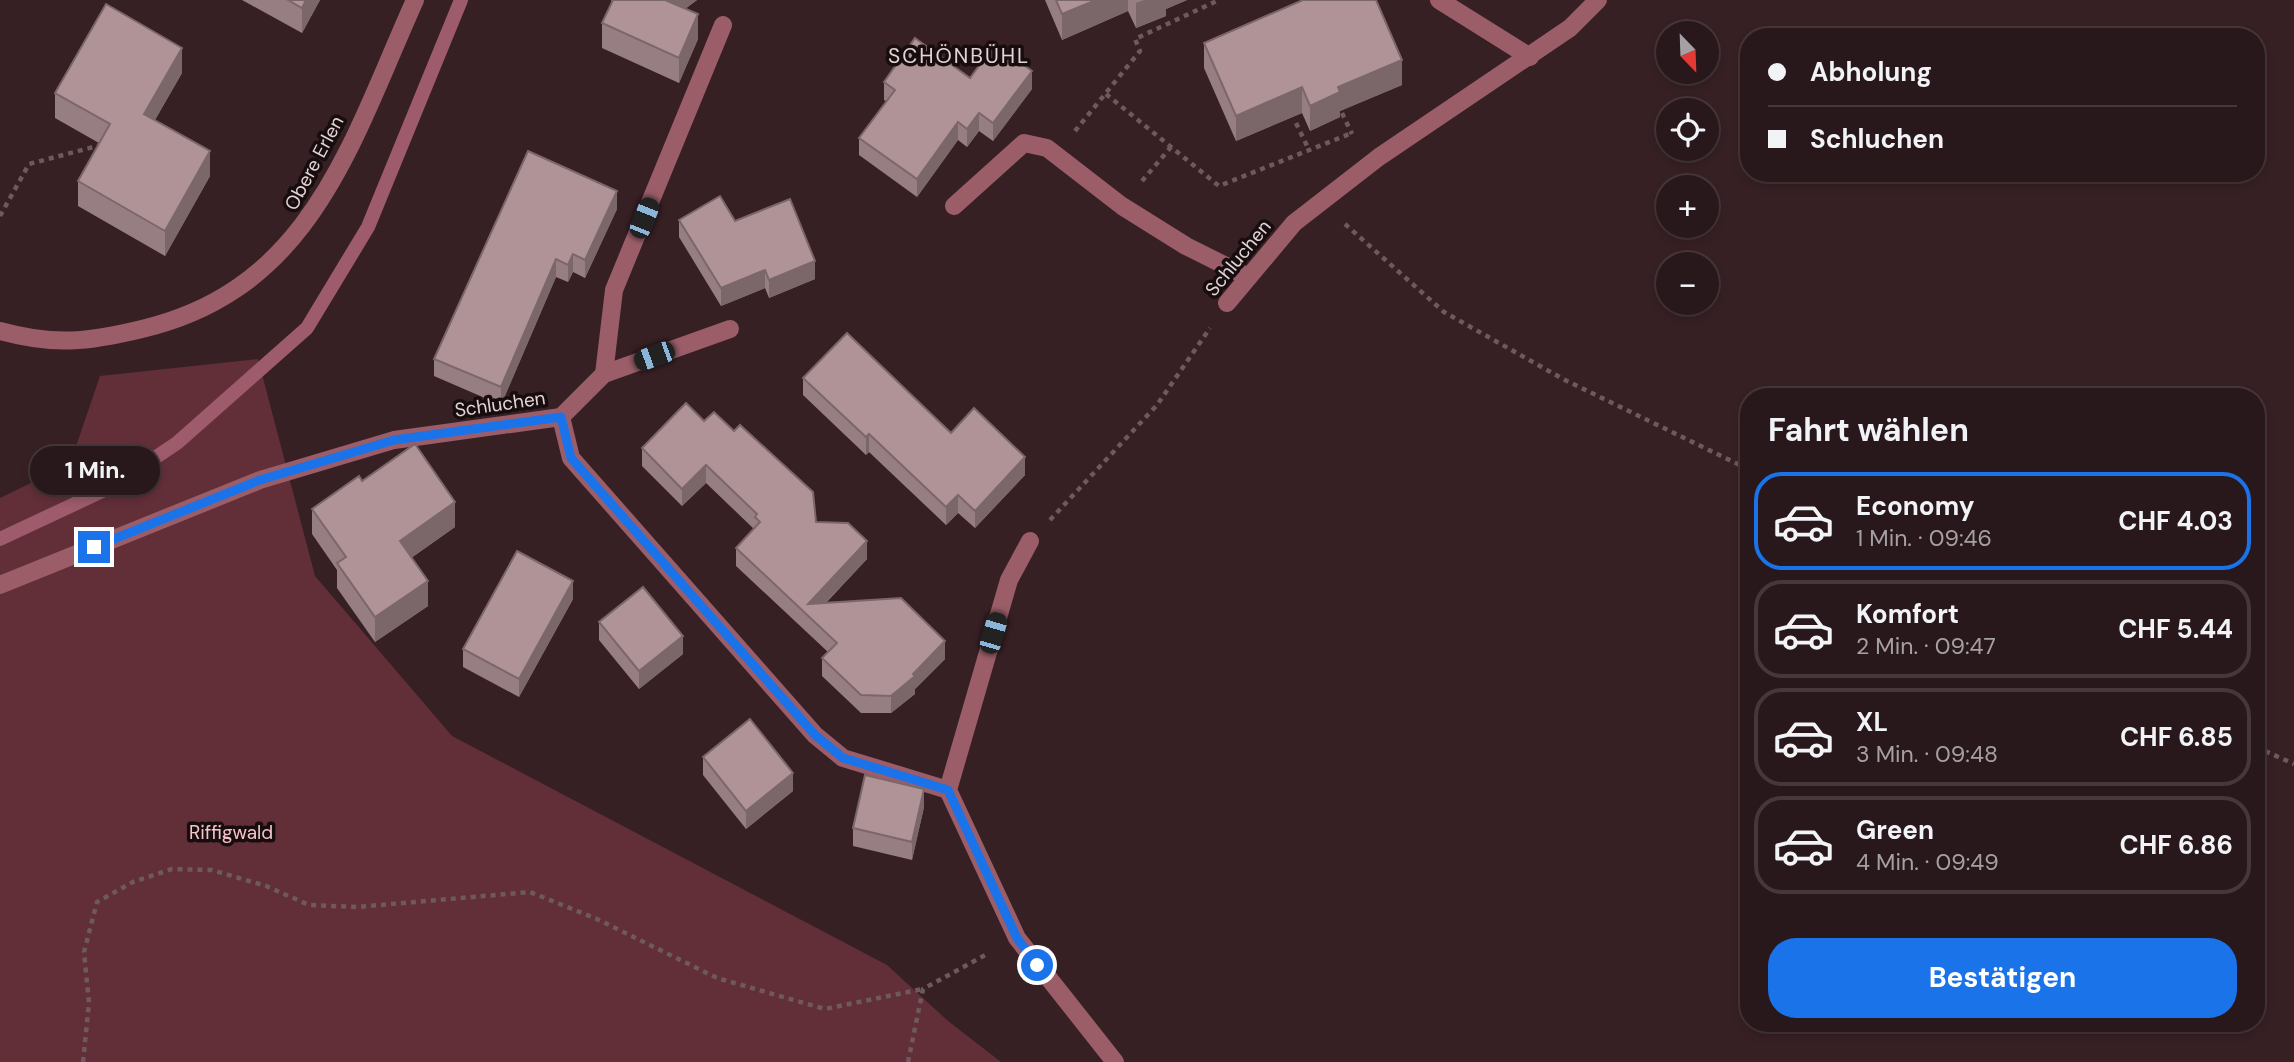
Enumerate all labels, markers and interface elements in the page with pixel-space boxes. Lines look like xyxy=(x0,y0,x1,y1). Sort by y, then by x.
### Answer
north arrow xyxy=(1656,21,1718,84)
map controls xyxy=(1656,21,1719,315)
district label: SCHÖNBÜHL xyxy=(888,42,1030,70)
text: Abholung xyxy=(1810,55,1932,89)
button: locate xyxy=(1656,98,1719,161)
street label: Obere Erlen xyxy=(279,111,349,215)
text: Schluchen xyxy=(1810,122,1944,156)
button: + xyxy=(1656,175,1719,238)
car xyxy=(627,195,662,241)
street label: Schluchen xyxy=(1200,215,1276,301)
button: − xyxy=(1656,252,1719,315)
car xyxy=(631,339,678,373)
street label: Schluchen xyxy=(453,385,547,423)
text: Fahrt wählen xyxy=(1768,409,1969,451)
callout: 1 Min. xyxy=(29,446,159,494)
text: 1 Min. xyxy=(65,455,125,485)
text: Economy xyxy=(1856,489,1974,523)
icon: car xyxy=(1772,490,1835,553)
text: CHF 4.03 xyxy=(2118,504,2233,538)
text: 1 Min. · 09:46 xyxy=(1856,523,1992,553)
route end xyxy=(78,531,110,563)
text: Komfort xyxy=(1856,597,1959,631)
icon: car xyxy=(1772,598,1835,661)
car xyxy=(978,610,1009,656)
text: CHF 5.44 xyxy=(2118,612,2233,646)
text: 2 Min. · 09:47 xyxy=(1856,631,1996,661)
text: XL xyxy=(1856,705,1888,739)
icon: car xyxy=(1772,706,1835,769)
text: CHF 6.85 xyxy=(2120,720,2233,754)
text: 3 Min. · 09:48 xyxy=(1856,739,1998,769)
text: Green xyxy=(1856,813,1934,847)
icon: car xyxy=(1772,814,1835,877)
park label: Riffigwald xyxy=(189,820,273,845)
text: CHF 6.86 xyxy=(2120,828,2233,862)
text: 4 Min. · 09:49 xyxy=(1856,847,1999,877)
button: Bestätigen xyxy=(1768,938,2237,1018)
route start xyxy=(1021,949,1053,981)

